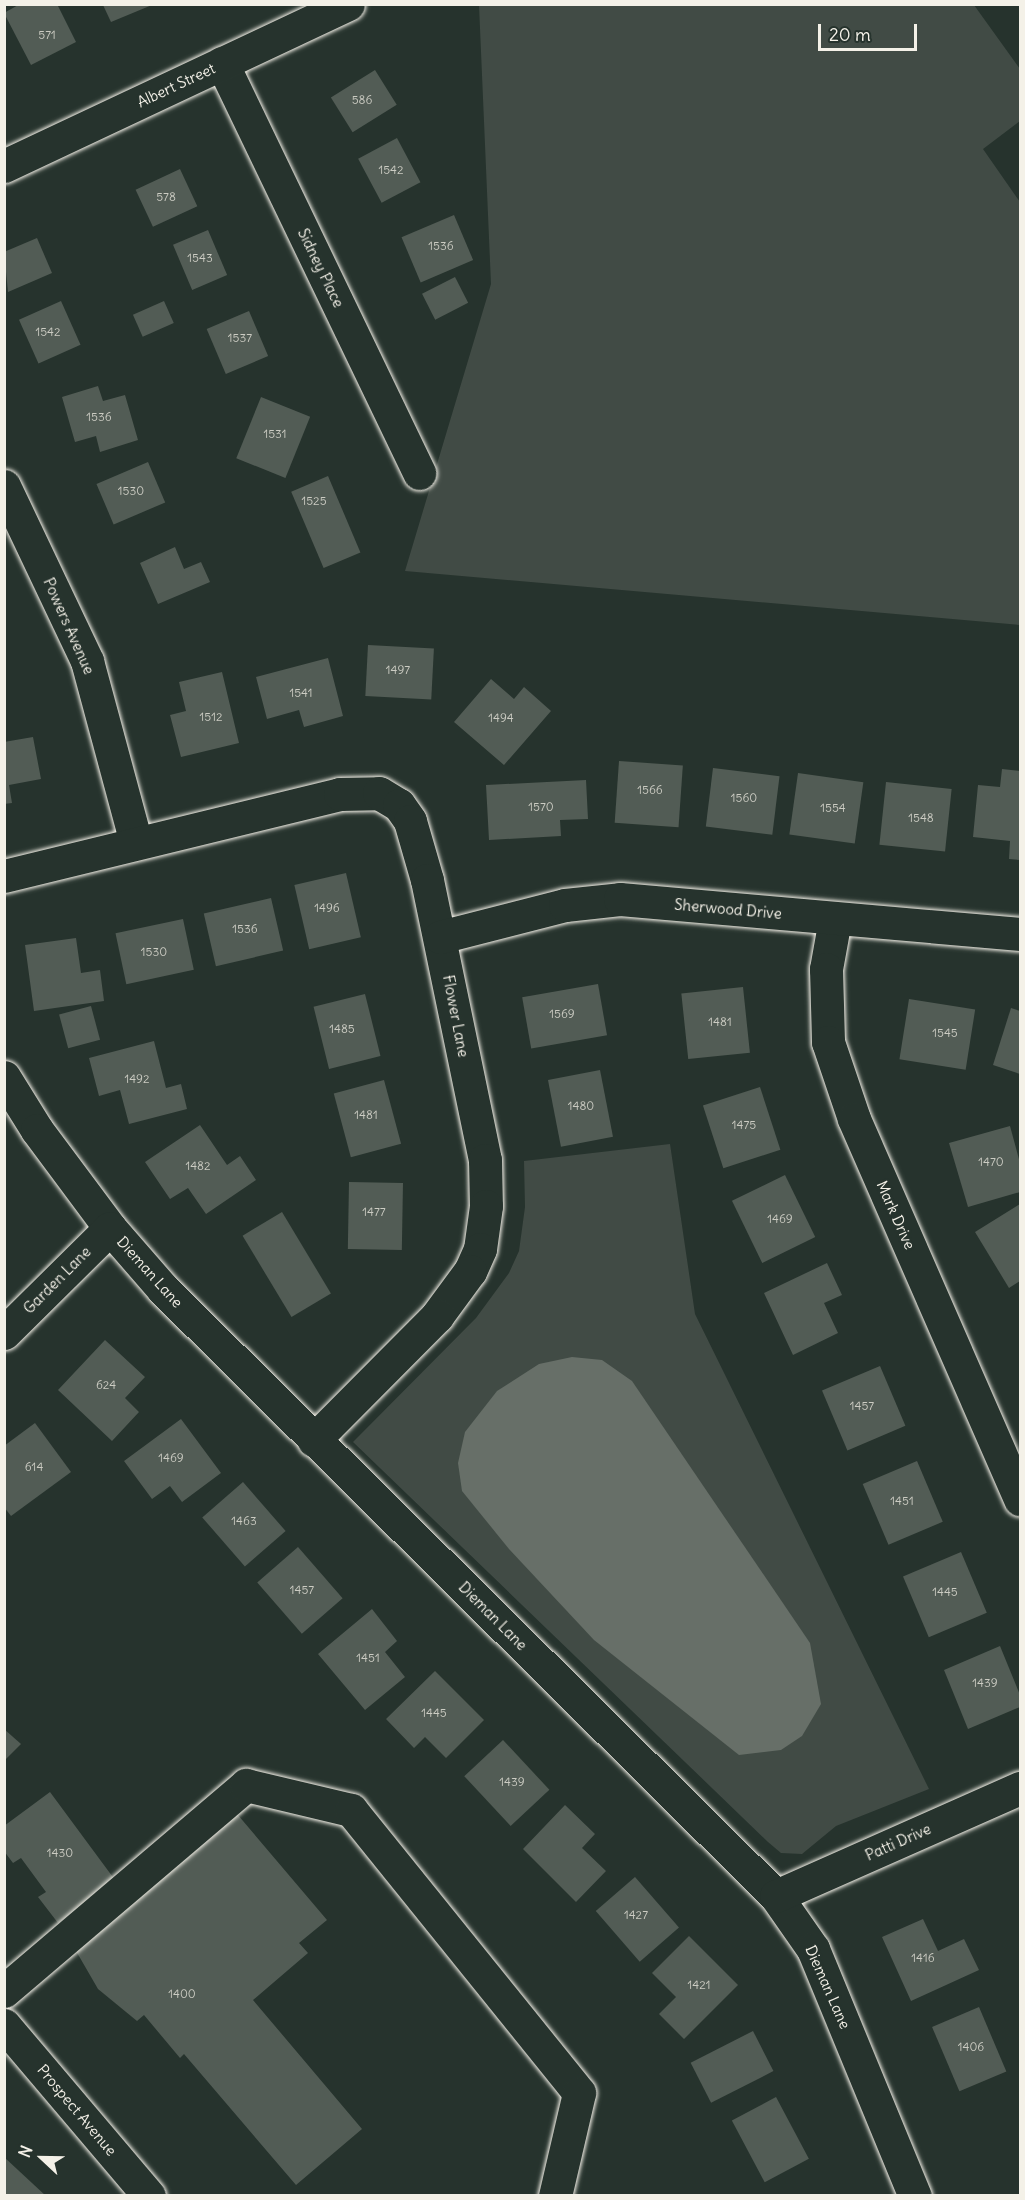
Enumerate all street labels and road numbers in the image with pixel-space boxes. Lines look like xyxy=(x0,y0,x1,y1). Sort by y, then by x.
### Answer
street label: Albert Street xyxy=(134,59,218,111)
street label: Sidney Place xyxy=(294,226,348,310)
street label: Powers Avenue xyxy=(40,575,98,677)
street label: Sherwood Drive xyxy=(674,895,782,923)
street label: Flower Lane xyxy=(439,973,473,1059)
street label: Mark Drive xyxy=(873,1178,919,1252)
street label: Dieman Lane xyxy=(113,1233,187,1311)
street label: Garden Lane xyxy=(20,1243,94,1317)
street label: Dieman Lane xyxy=(455,1578,531,1654)
street label: Patti Drive xyxy=(862,1820,934,1864)
street label: Dieman Lane xyxy=(802,1942,854,2032)
street label: Prospect Avenue xyxy=(34,2061,120,2159)

